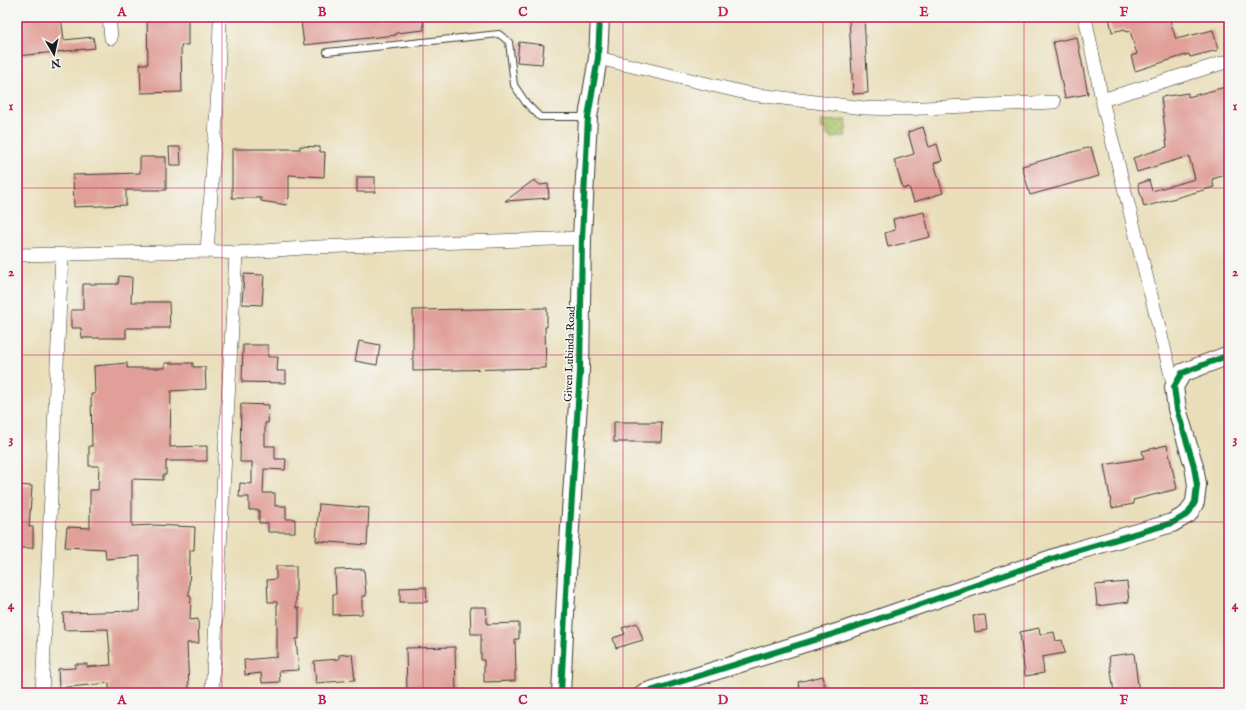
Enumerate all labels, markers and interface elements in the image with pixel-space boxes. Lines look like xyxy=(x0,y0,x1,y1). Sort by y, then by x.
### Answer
text: A xyxy=(117,4,128,21)
text: B xyxy=(318,4,327,21)
text: C xyxy=(518,4,528,21)
text: D xyxy=(718,4,729,21)
text: E xyxy=(919,4,929,21)
text: F xyxy=(1120,4,1129,21)
north arrow xyxy=(34,34,74,74)
text: N xyxy=(49,55,62,71)
text: 1 xyxy=(9,98,14,115)
text: 1 xyxy=(1233,98,1238,115)
text: 2 xyxy=(8,264,14,281)
text: 2 xyxy=(1232,264,1238,281)
street label: Given Lubinda Road xyxy=(561,306,579,402)
text: 3 xyxy=(9,431,14,448)
text: 3 xyxy=(1233,431,1238,448)
text: 4 xyxy=(8,597,15,614)
text: 4 xyxy=(1232,597,1239,614)
text: A xyxy=(117,692,128,709)
text: B xyxy=(318,692,327,709)
text: C xyxy=(518,692,528,709)
text: D xyxy=(718,692,729,709)
text: E xyxy=(919,692,929,709)
text: F xyxy=(1120,692,1129,709)

